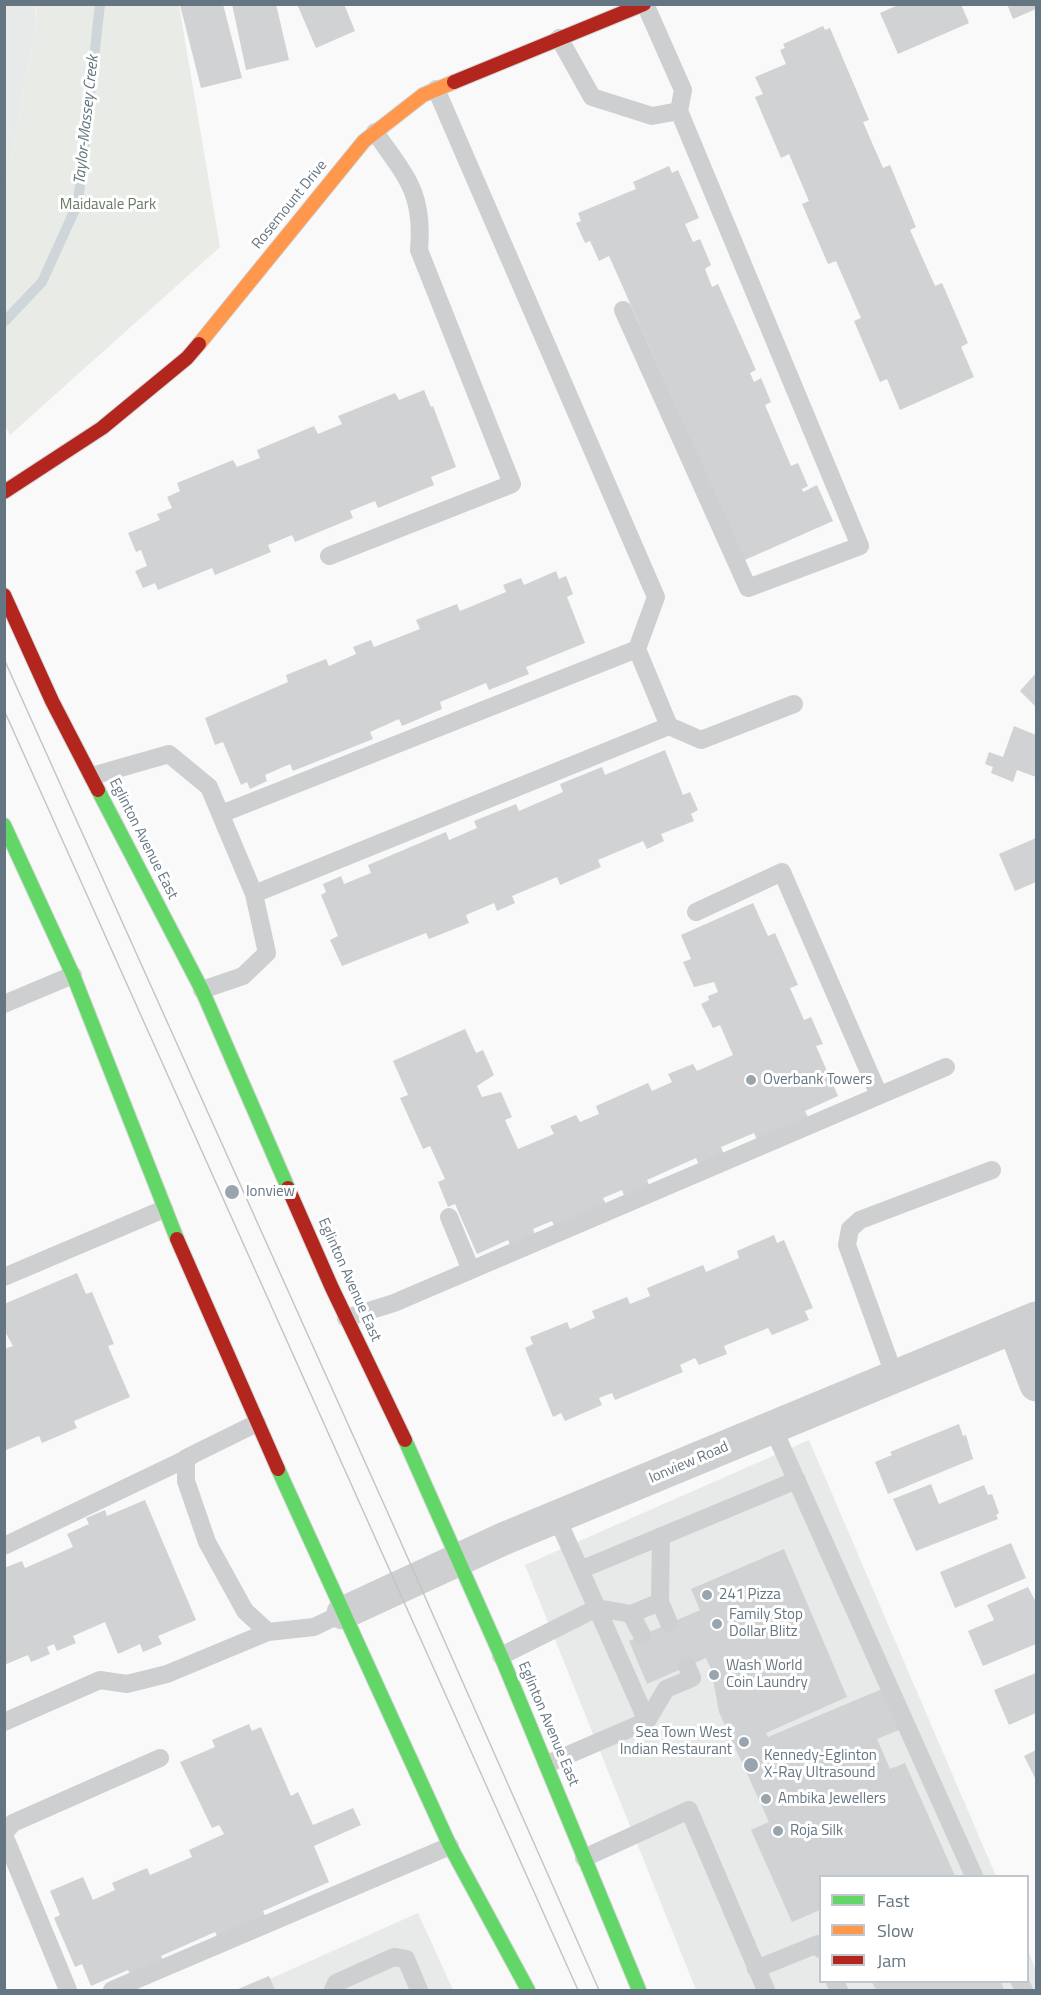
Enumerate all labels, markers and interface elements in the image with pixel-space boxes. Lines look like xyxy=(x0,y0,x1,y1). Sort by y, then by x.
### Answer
water label: Taylor-Massey Creek xyxy=(71,55,103,185)
street label: Rosemount Drive xyxy=(249,157,331,253)
park label: Maidavale Park xyxy=(60,196,156,214)
street label: Eglinton Avenue East xyxy=(105,775,181,903)
place label: Overbank Towers xyxy=(763,1071,872,1089)
marker: Overbank Towers xyxy=(744,1073,758,1087)
marker: Ionview xyxy=(223,1183,241,1201)
place label: Ionview xyxy=(246,1183,295,1201)
street label: Eglinton Avenue East xyxy=(314,1215,384,1345)
street label: Ionview Road xyxy=(646,1438,732,1488)
place label: 241 Pizza xyxy=(719,1586,781,1604)
marker: 241 Pizza xyxy=(700,1588,714,1602)
place label: Family Stop Dollar Blitz xyxy=(729,1606,803,1641)
marker: Family Stop Dollar Blitz xyxy=(710,1617,724,1631)
place label: Wash World Coin Laundry xyxy=(726,1657,808,1692)
street label: Eglinton Avenue East xyxy=(514,1659,582,1789)
marker: Wash World Coin Laundry xyxy=(707,1668,721,1682)
place label: Sea Town West Indian Restaurant xyxy=(620,1724,732,1759)
marker: Sea Town West Indian Restaurant xyxy=(737,1735,751,1749)
place label: Kennedy-Eglinton X-Ray Ultrasound xyxy=(764,1747,877,1782)
marker: Kennedy-Eglinton X-Ray Ultrasound xyxy=(742,1756,760,1774)
place label: Ambika Jewellers xyxy=(778,1790,886,1808)
marker: Ambika Jewellers xyxy=(759,1792,773,1806)
place label: Roja Silk xyxy=(790,1822,843,1840)
marker: Roja Silk xyxy=(771,1824,785,1838)
legend xyxy=(819,1875,1029,1983)
text: Fast xyxy=(877,1887,910,1914)
text: Slow xyxy=(877,1917,914,1944)
text: Jam xyxy=(877,1947,906,1974)

